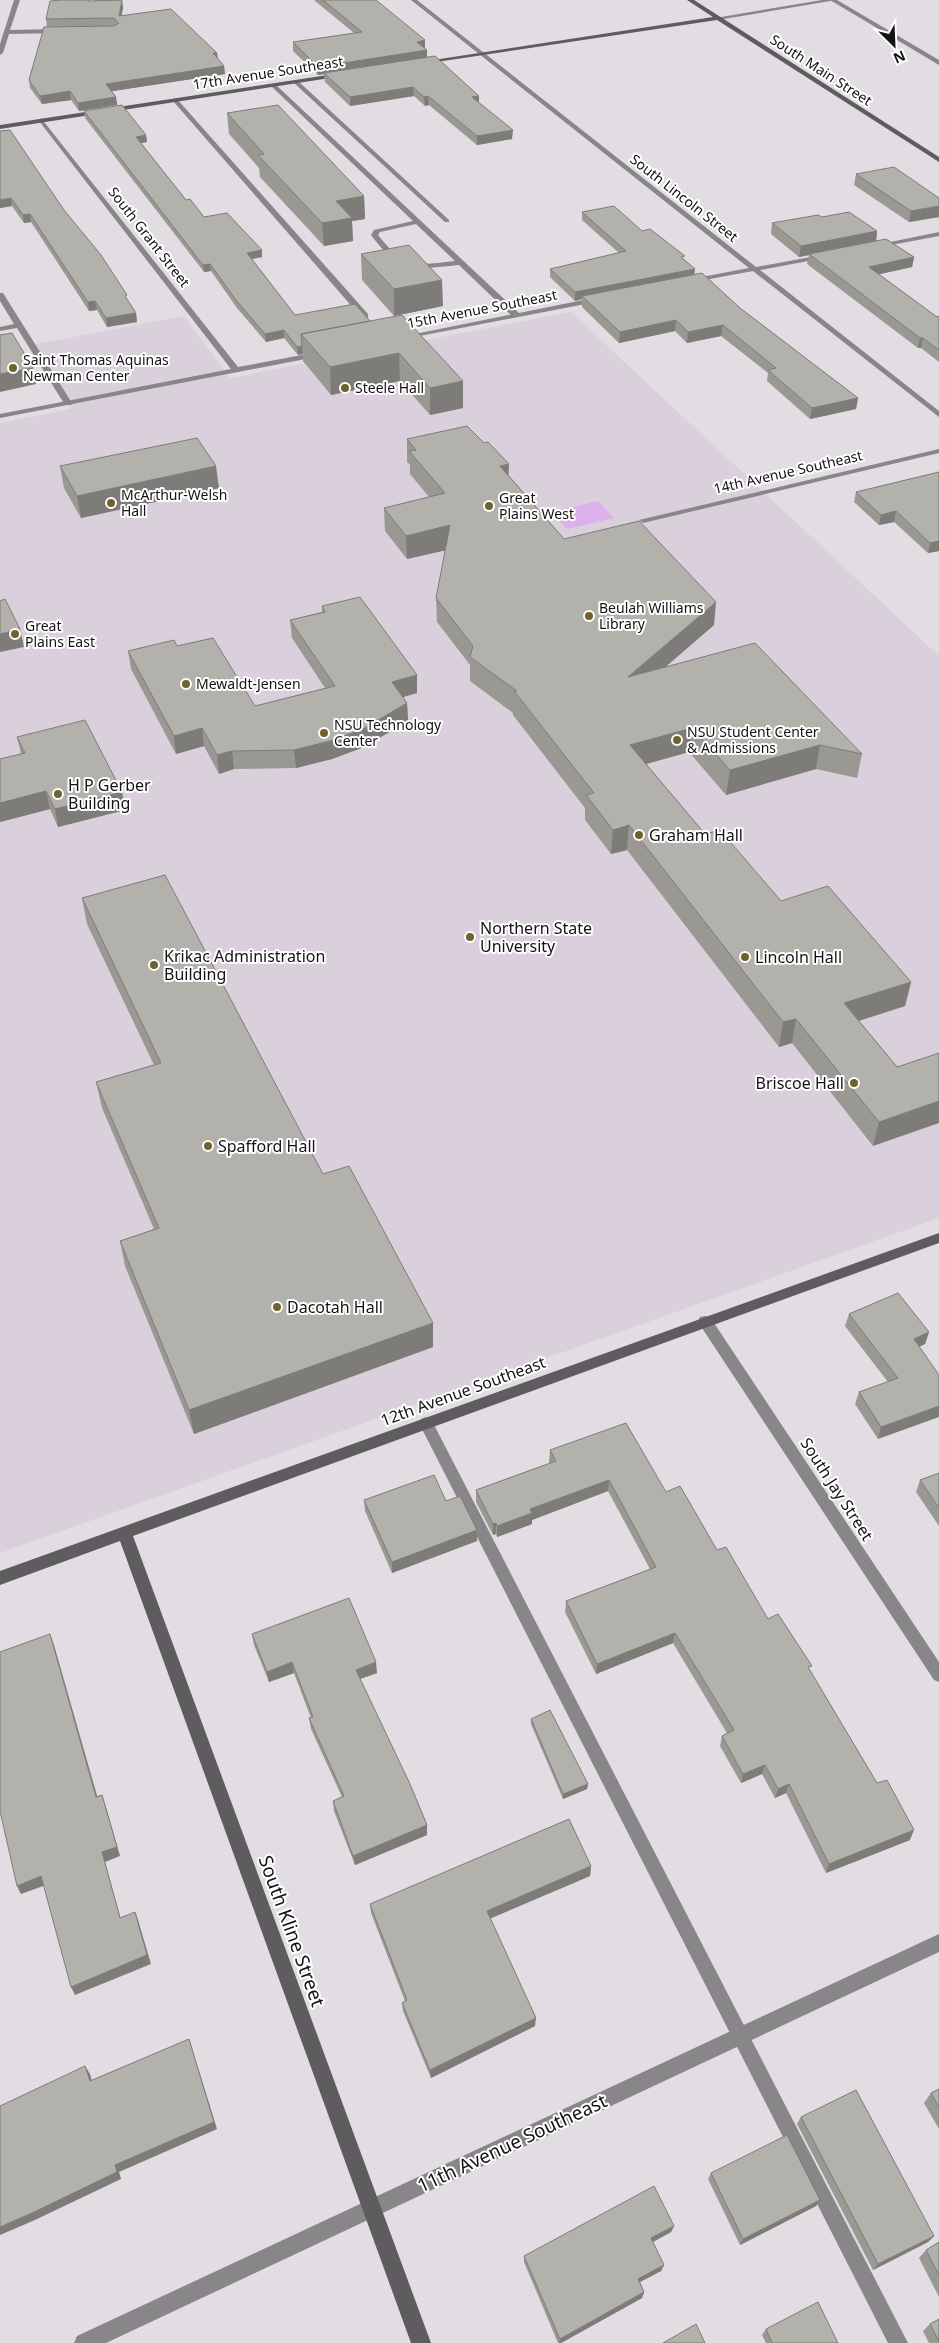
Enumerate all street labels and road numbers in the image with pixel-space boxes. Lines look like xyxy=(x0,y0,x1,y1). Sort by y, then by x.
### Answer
street label: South Main Street xyxy=(767,30,876,110)
street label: 17th Avenue Southeast xyxy=(191,51,345,94)
street label: South Lincoln Street xyxy=(626,150,742,246)
street label: South Grant Street xyxy=(104,183,194,291)
street label: 15th Avenue Southeast xyxy=(405,285,558,332)
street label: 14th Avenue Southeast xyxy=(712,445,864,498)
street label: 12th Avenue Southeast xyxy=(378,1351,549,1431)
street label: South Jay Street xyxy=(796,1433,879,1545)
street label: South Kline Street xyxy=(253,1852,331,2010)
street label: 11th Avenue Southeast xyxy=(413,2088,611,2198)

